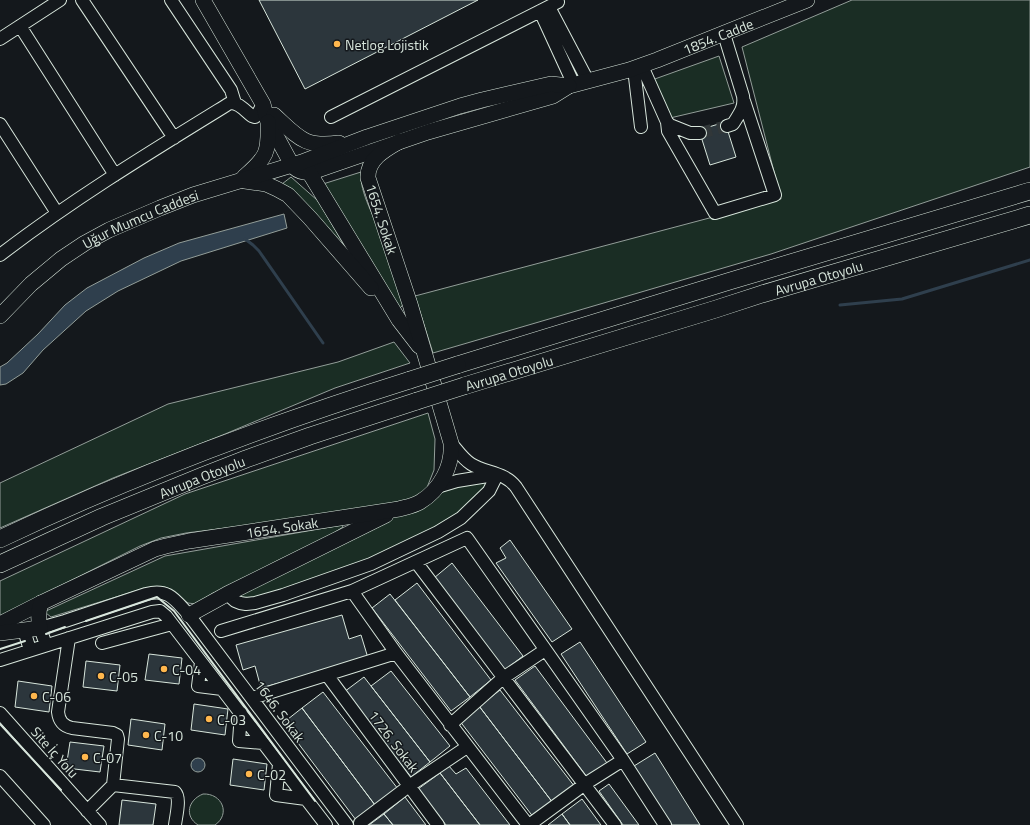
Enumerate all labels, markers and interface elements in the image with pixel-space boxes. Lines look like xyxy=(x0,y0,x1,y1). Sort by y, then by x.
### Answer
street label: 1854. Cadde xyxy=(679,12,756,59)
place label: Netlog Lojistik xyxy=(345,34,429,55)
marker: Netlog Lojistik xyxy=(332,39,342,49)
street label: 1654. Sokak xyxy=(361,181,403,257)
street label: Uğur Mumcu Caddesi xyxy=(78,184,201,253)
street label: Avrupa Otoyolu xyxy=(772,254,865,300)
street label: Avrupa Otoyolu xyxy=(462,349,555,396)
street label: Avrupa Otoyolu xyxy=(156,450,248,503)
street label: 1654. Sokak xyxy=(244,511,320,543)
place label: C-04 xyxy=(172,659,201,680)
marker: C-04 xyxy=(159,664,169,674)
place label: C-05 xyxy=(109,666,138,687)
marker: C-05 xyxy=(96,671,106,681)
street label: 1646. Sokak xyxy=(250,676,310,747)
place label: C-06 xyxy=(42,686,71,707)
marker: C-06 xyxy=(29,691,39,701)
street label: 1726. Sokak xyxy=(364,706,424,777)
place label: C-03 xyxy=(217,709,246,730)
marker: C-03 xyxy=(204,714,214,724)
street label: Site İç Yolu xyxy=(26,722,84,782)
place label: C-10 xyxy=(154,725,183,746)
marker: C-10 xyxy=(141,730,151,740)
place label: C-07 xyxy=(93,747,122,768)
marker: C-07 xyxy=(80,752,90,762)
place label: C-02 xyxy=(257,764,286,785)
marker: C-02 xyxy=(244,769,254,779)

